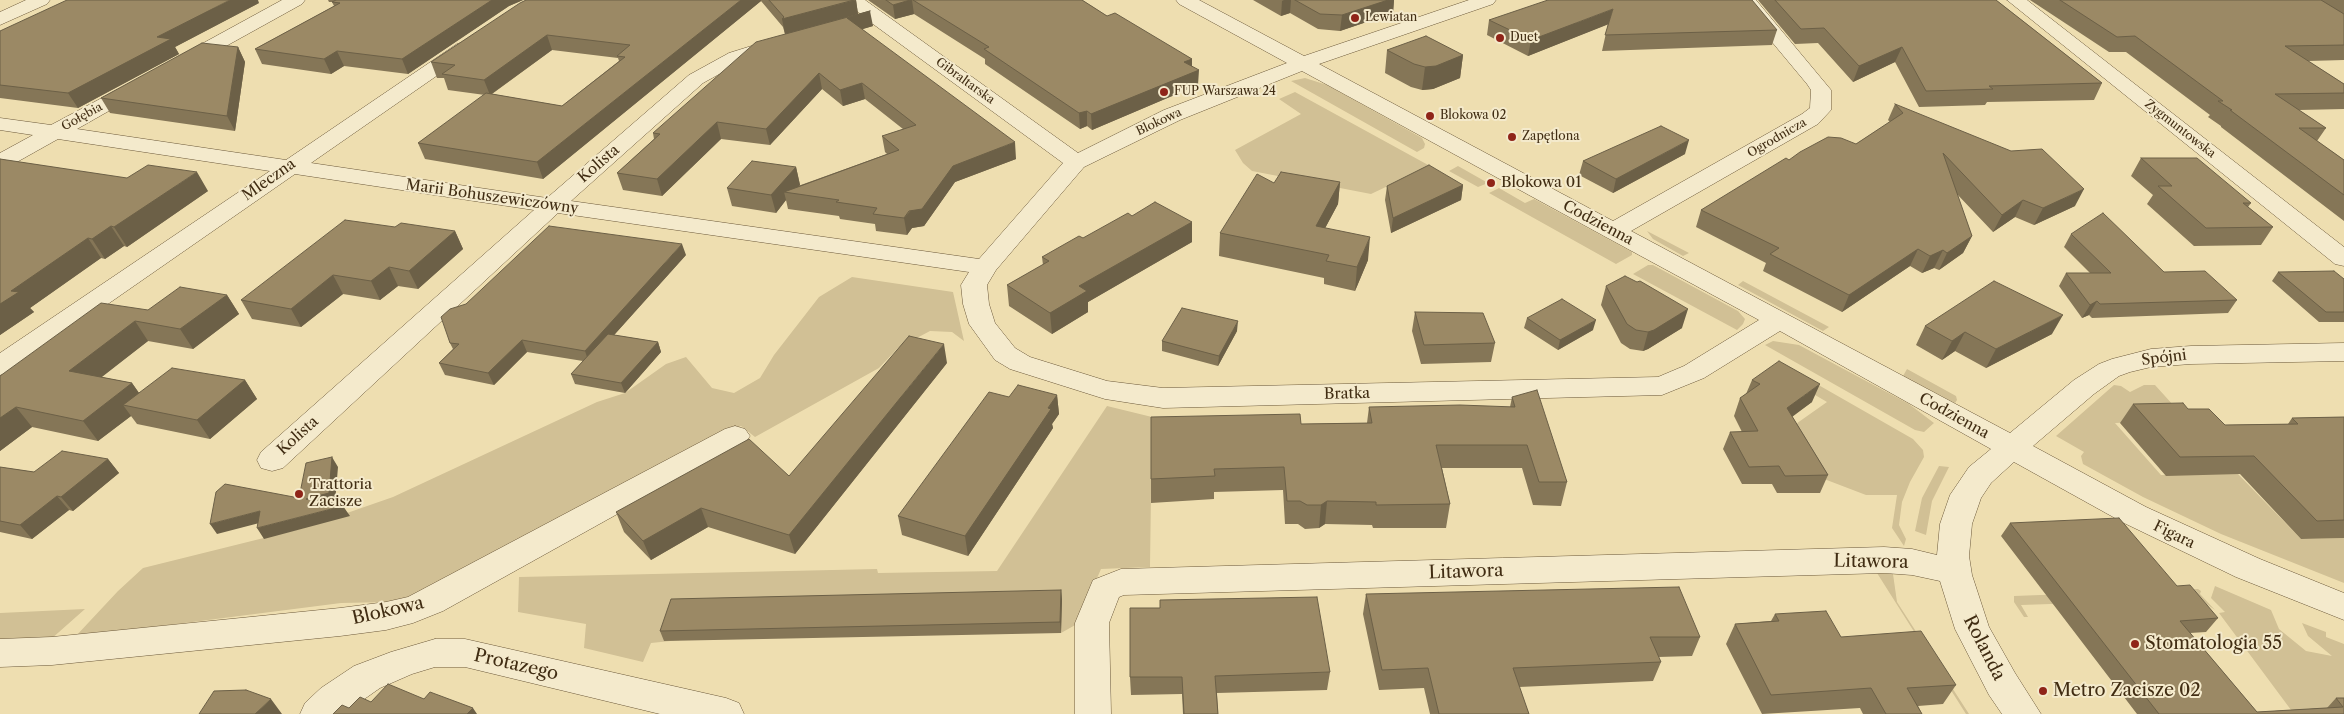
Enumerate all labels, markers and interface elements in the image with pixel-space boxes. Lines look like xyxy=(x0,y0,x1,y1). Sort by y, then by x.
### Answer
place label: Lewiatan xyxy=(1365,11,1417,25)
marker: Lewiatan xyxy=(1349,12,1361,24)
place label: Duet xyxy=(1510,31,1538,45)
marker: Duet xyxy=(1494,32,1506,44)
street label: Gibraltarska xyxy=(933,55,997,107)
place label: FUP Warszawa 24 xyxy=(1174,85,1276,99)
marker: FUP Warszawa 24 xyxy=(1158,86,1170,98)
street label: Zygmuntowska xyxy=(2142,97,2218,161)
street label: Gołębia xyxy=(59,100,105,134)
street label: Blokowa xyxy=(1134,105,1184,139)
place label: Blokowa 02 xyxy=(1440,109,1506,123)
marker: Blokowa 02 xyxy=(1424,110,1436,122)
street label: Ogrodnicza xyxy=(1745,115,1809,161)
place label: Zapętlona xyxy=(1522,130,1580,144)
marker: Zapętlona xyxy=(1506,131,1518,143)
street label: Kolista xyxy=(575,141,623,187)
street label: Mleczna xyxy=(239,155,299,205)
place label: Blokowa 01 xyxy=(1501,174,1582,192)
street label: Marii Bohuszewiczówny xyxy=(404,176,580,218)
marker: Blokowa 01 xyxy=(1485,177,1497,189)
street label: Codzienna xyxy=(1560,197,1636,249)
street label: Spójni xyxy=(2140,346,2188,370)
street label: Bratka xyxy=(1324,385,1370,403)
street label: Codzienna xyxy=(1916,389,1992,443)
street label: Kolista xyxy=(274,413,322,459)
place label: Trattoria Zacisze xyxy=(309,476,372,511)
marker: Trattoria Zacisze xyxy=(293,488,305,500)
street label: Figara xyxy=(2150,517,2198,553)
street label: Litawora xyxy=(1833,551,1909,573)
street label: Litawora xyxy=(1428,560,1504,584)
street label: Blokowa xyxy=(350,592,426,630)
street label: Rolanda xyxy=(1958,612,2010,684)
place label: Stomatologia 55 xyxy=(2145,633,2282,655)
marker: Stomatologia 55 xyxy=(2129,638,2141,650)
street label: Protazego xyxy=(472,645,560,685)
place label: Metro Zacisze 02 xyxy=(2053,680,2201,702)
marker: Metro Zacisze 02 xyxy=(2037,685,2049,697)

